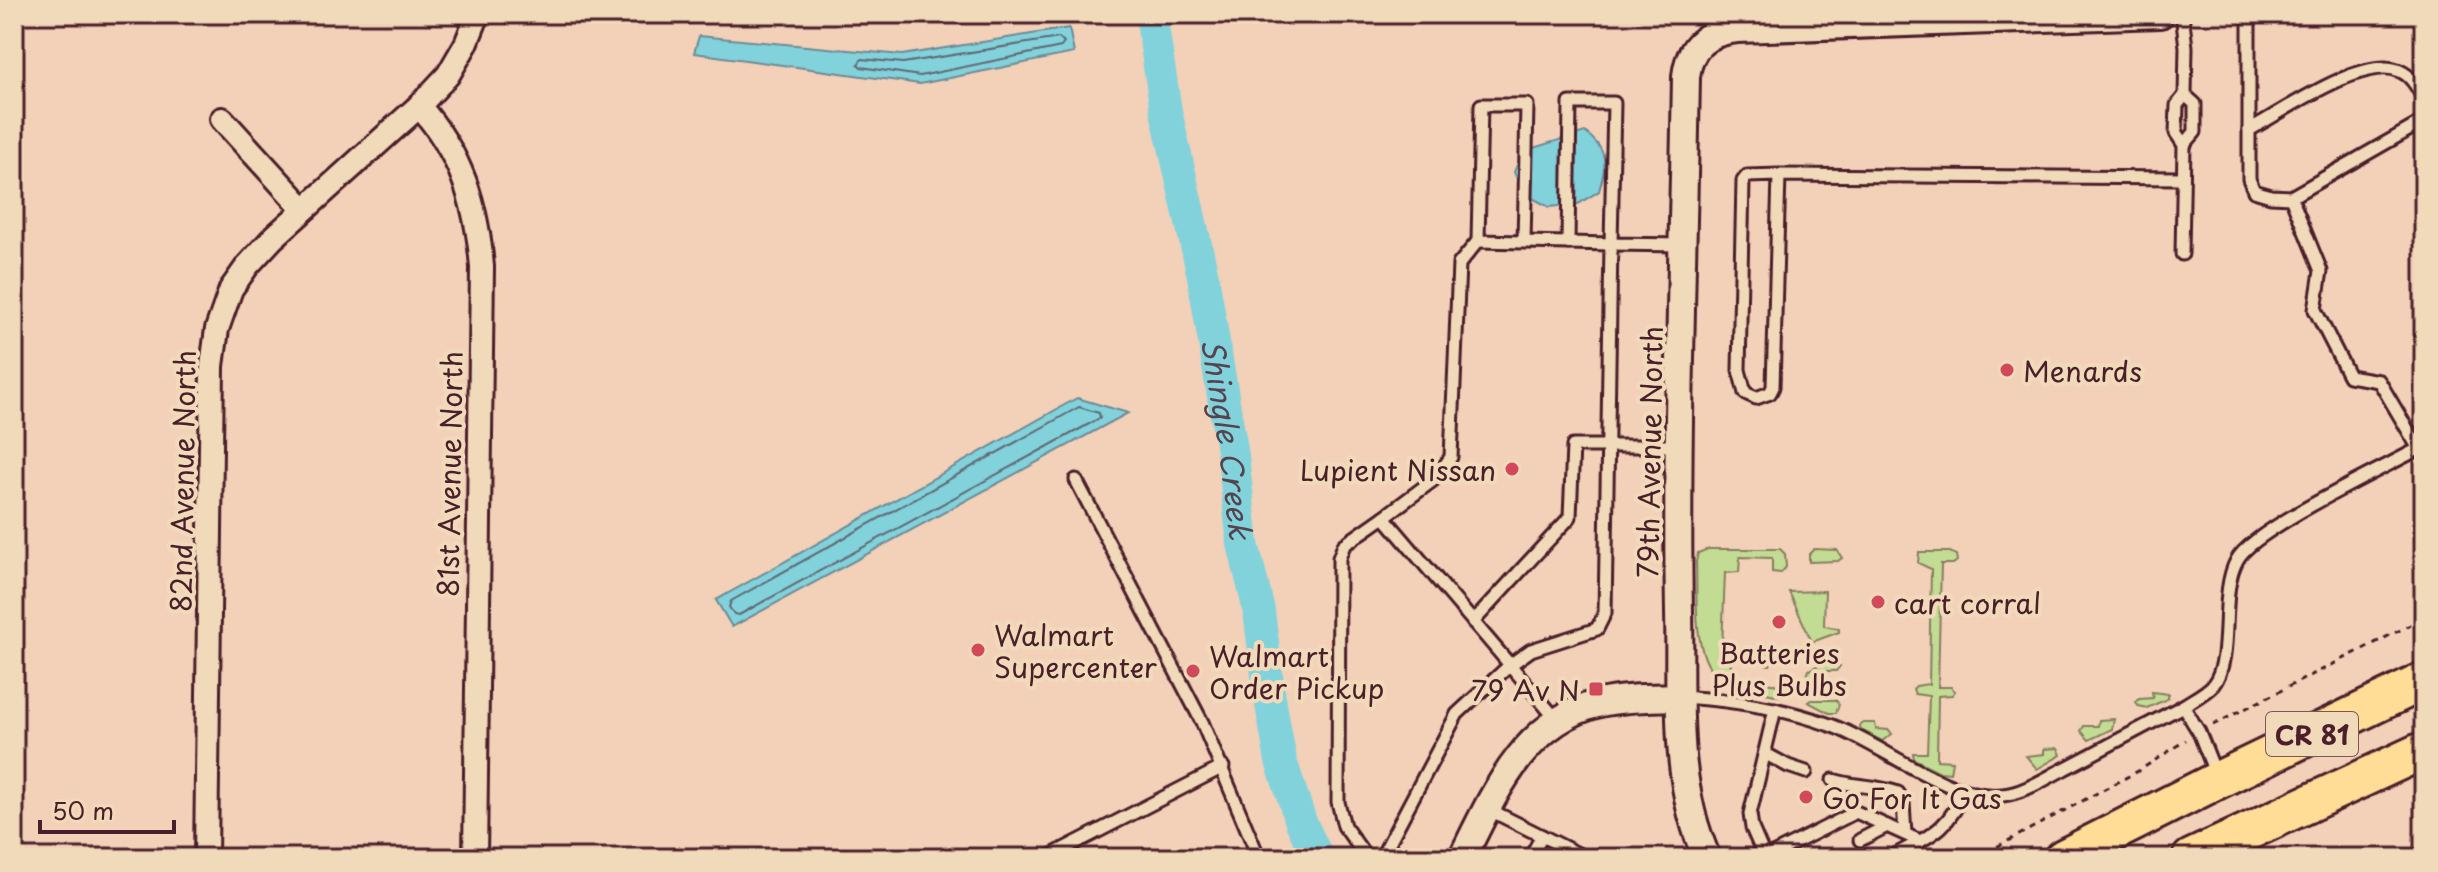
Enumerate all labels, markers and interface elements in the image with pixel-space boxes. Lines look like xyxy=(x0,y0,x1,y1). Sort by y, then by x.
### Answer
street label: 79th Avenue North xyxy=(1625,326,1673,578)
water label: Shingle Creek xyxy=(1191,335,1265,543)
place label: Menards xyxy=(2023,349,2142,392)
street label: 82nd Avenue North xyxy=(158,350,206,612)
street label: 81st Avenue North xyxy=(425,351,473,597)
marker: Menards xyxy=(1998,361,2016,379)
place label: Lupient Nissan xyxy=(1300,448,1496,491)
marker: Lupient Nissan xyxy=(1503,460,1521,478)
place label: cart corral xyxy=(1894,581,2041,624)
marker: cart corral xyxy=(1869,593,1887,611)
place label: Walmart Supercenter xyxy=(994,613,1157,688)
marker: Batteries Plus Bulbs xyxy=(1770,613,1788,631)
place label: Batteries Plus Bulbs xyxy=(1711,631,1847,706)
place label: Walmart Order Pickup xyxy=(1209,634,1384,709)
marker: Walmart Supercenter xyxy=(969,641,987,659)
marker: Walmart Order Pickup xyxy=(1184,662,1202,680)
place label: 79 Av N xyxy=(1471,668,1580,711)
marker: 79 Av N xyxy=(1587,680,1605,698)
road number: CR 81 xyxy=(2266,712,2358,756)
place label: Go For It Gas xyxy=(1822,776,2002,819)
scale bar xyxy=(40,784,174,834)
marker: Go For It Gas xyxy=(1797,788,1815,806)
text: 50 m xyxy=(52,792,114,828)

